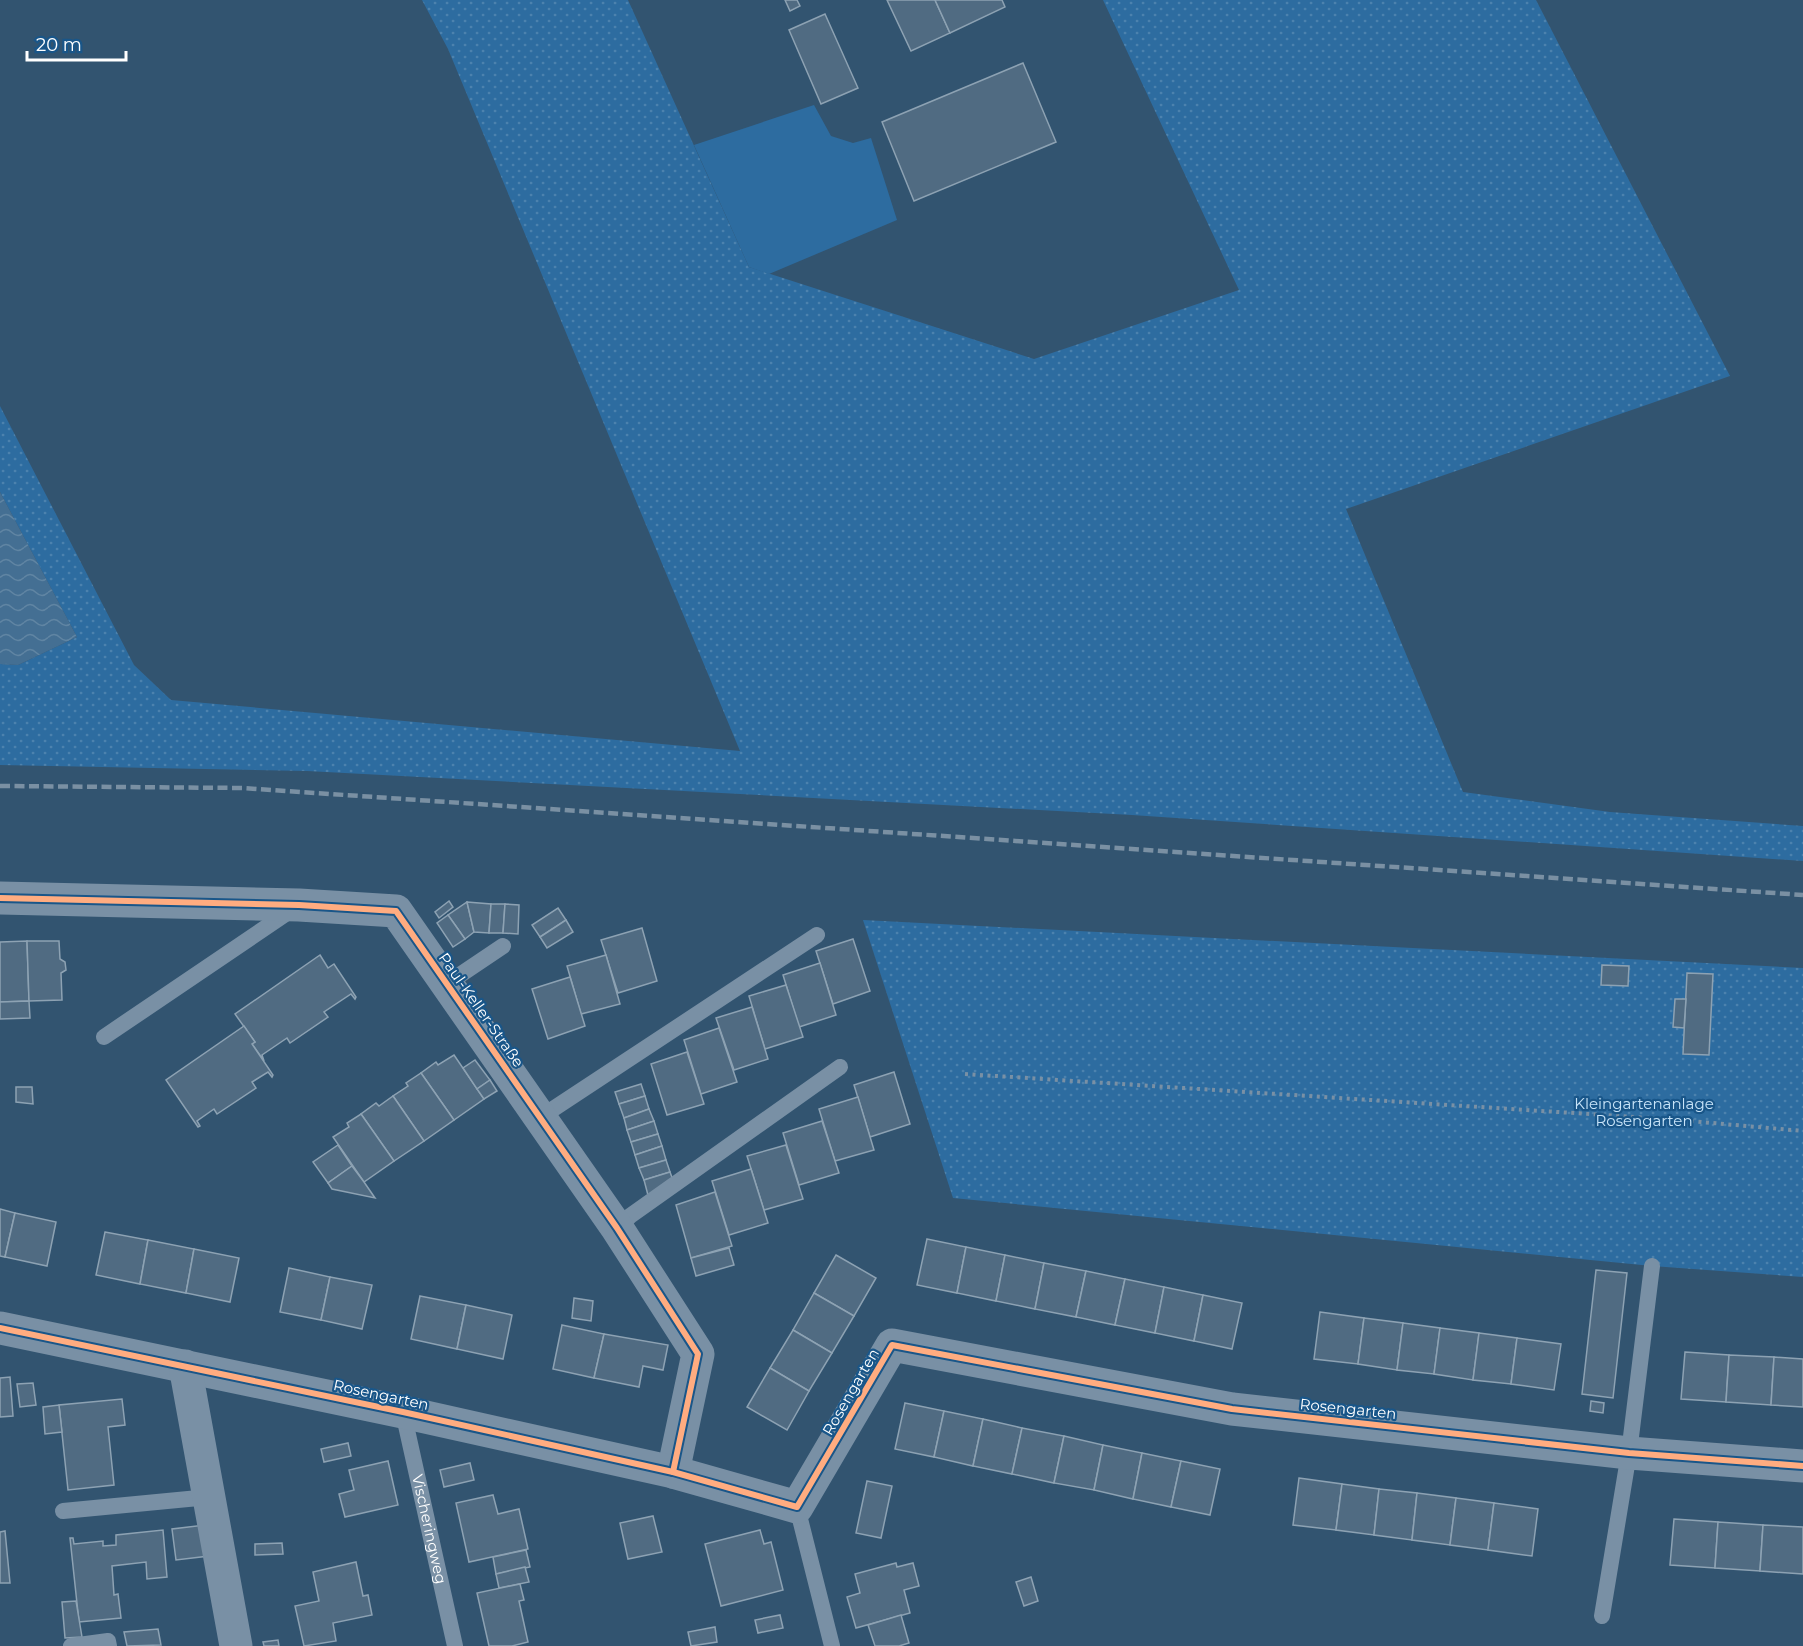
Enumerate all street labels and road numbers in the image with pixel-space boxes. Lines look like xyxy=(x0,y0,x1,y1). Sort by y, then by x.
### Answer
street label: Paul-Keller-Straße xyxy=(435,949,528,1071)
street label: Rosengarten xyxy=(818,1345,883,1439)
street label: Rosengarten xyxy=(332,1375,431,1414)
street label: Rosengarten xyxy=(1299,1394,1397,1423)
street label: Vischeringweg xyxy=(408,1472,451,1586)

